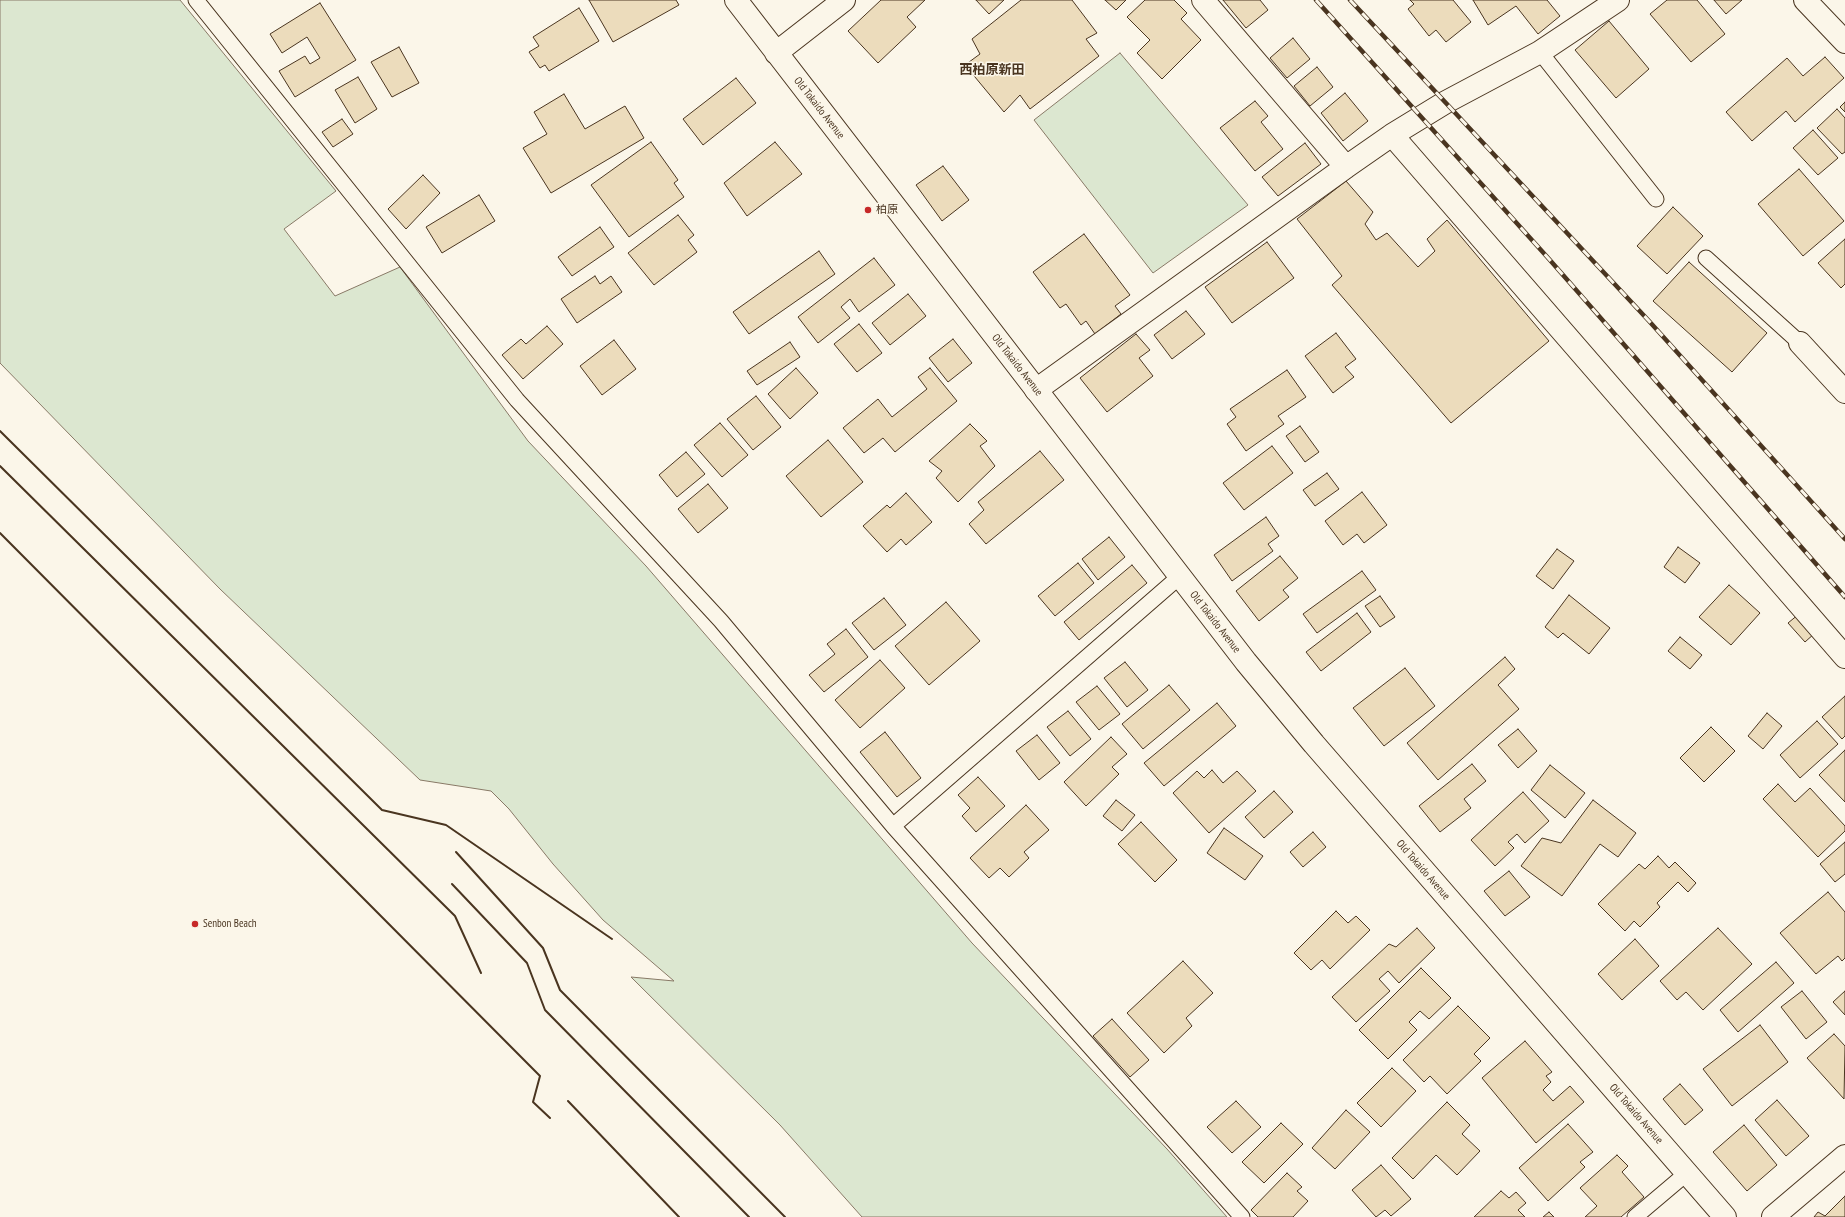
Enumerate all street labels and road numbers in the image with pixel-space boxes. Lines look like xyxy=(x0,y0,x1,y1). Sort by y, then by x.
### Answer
street label: Old Tokaido Avenue xyxy=(791,74,847,142)
street label: Old Tokaido Avenue xyxy=(989,331,1045,399)
street label: Old Tokaido Avenue xyxy=(1187,588,1243,656)
street label: Old Tokaido Avenue xyxy=(1393,837,1453,903)
street label: Old Tokaido Avenue xyxy=(1606,1081,1666,1147)

